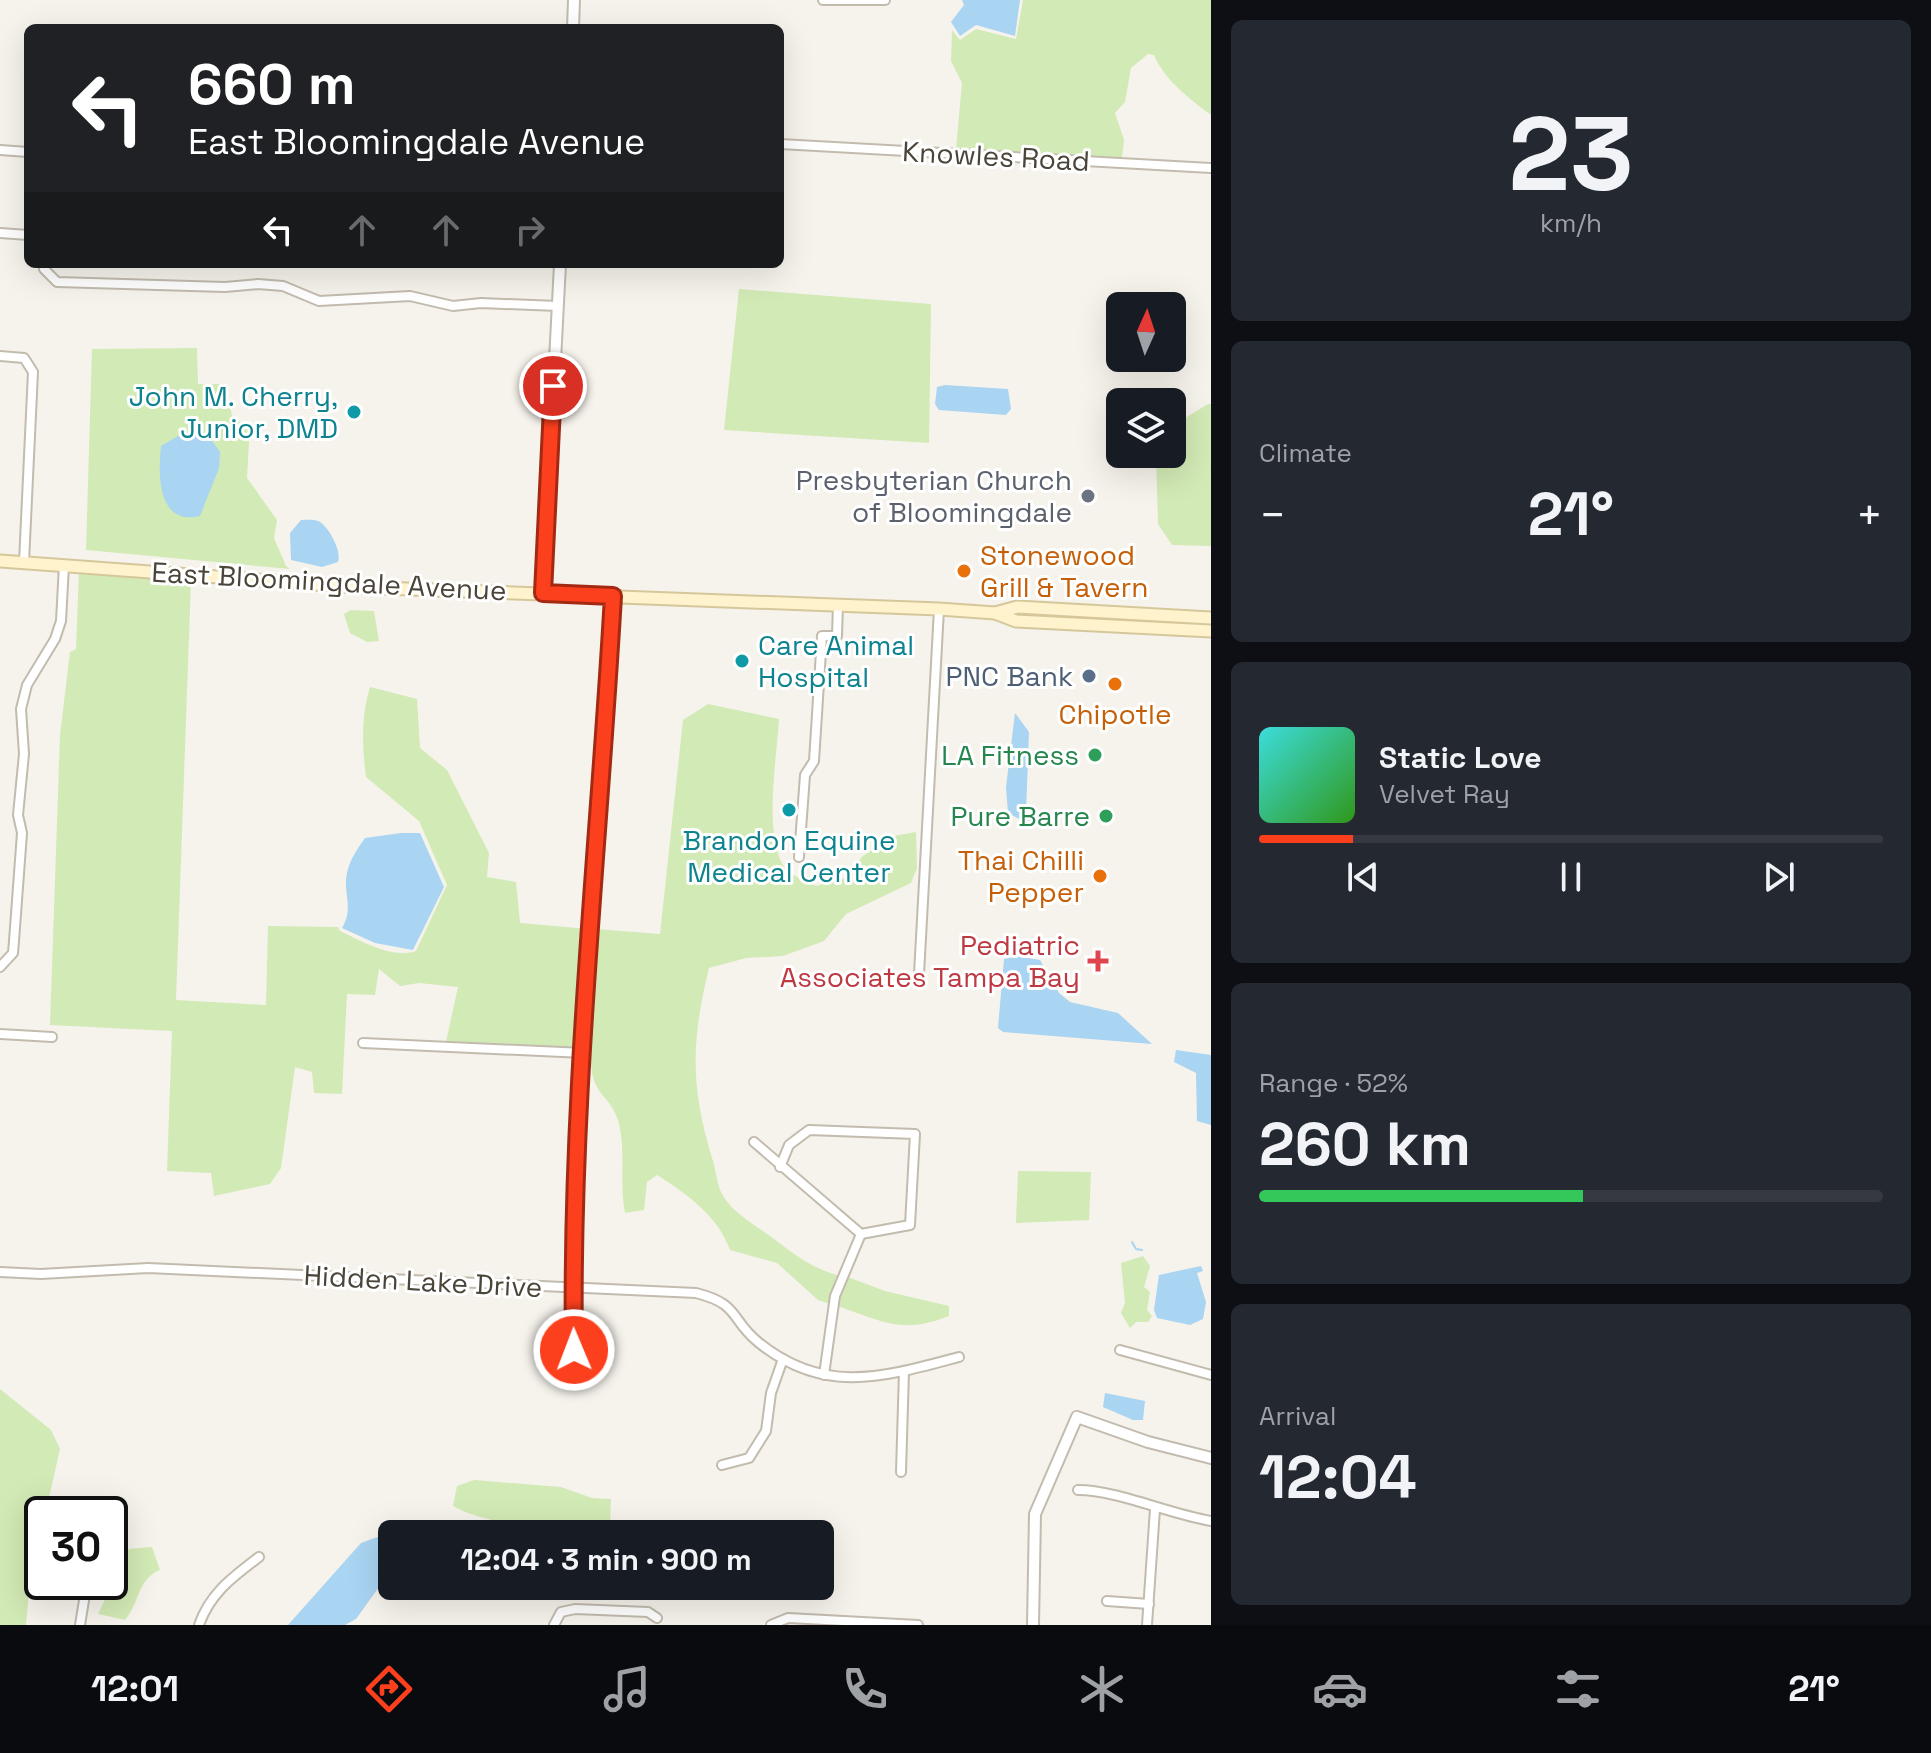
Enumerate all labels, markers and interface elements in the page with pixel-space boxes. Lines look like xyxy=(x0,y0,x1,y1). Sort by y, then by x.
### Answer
text: 660 m xyxy=(188,49,356,120)
icon: left xyxy=(56,56,160,160)
text: 23 xyxy=(1508,88,1634,220)
text: East Bloomingdale Avenue xyxy=(188,119,645,165)
street label: Knowles Road xyxy=(901,133,1091,179)
text: km/h xyxy=(1540,206,1602,240)
icon: left xyxy=(256,208,300,252)
icon: ahead xyxy=(340,208,384,252)
icon: ahead xyxy=(424,208,468,252)
icon: right xyxy=(508,208,552,252)
north arrow xyxy=(1106,292,1186,372)
map controls xyxy=(1106,292,1186,468)
pin xyxy=(519,352,587,420)
icon: arrive xyxy=(531,364,575,408)
place label: John M. Cherry, Junior, DMD xyxy=(129,378,338,446)
button: layers xyxy=(1106,388,1186,468)
marker: John M. Cherry, Junior, DMD xyxy=(345,403,363,421)
text: Climate xyxy=(1259,436,1352,470)
place label: Presbyterian Church of Bloomingdale xyxy=(796,462,1072,530)
text: 21° xyxy=(1528,476,1614,553)
marker: Presbyterian Church of Bloomingdale xyxy=(1079,487,1097,505)
text: − xyxy=(1259,487,1286,543)
text: + xyxy=(1856,487,1883,543)
place label: Stonewood Grill & Tavern xyxy=(980,537,1148,605)
street label: East Bloomingdale Avenue xyxy=(150,554,508,608)
marker: Stonewood Grill & Tavern xyxy=(955,562,973,580)
place label: Care Animal Hospital xyxy=(758,627,914,695)
marker: Care Animal Hospital xyxy=(733,652,751,670)
place label: PNC Bank xyxy=(946,658,1073,694)
marker: PNC Bank xyxy=(1080,667,1098,685)
marker: Chipotle xyxy=(1106,675,1124,693)
place label: Chipotle xyxy=(1058,696,1172,732)
place label: LA Fitness xyxy=(941,737,1079,773)
text: Static Love xyxy=(1379,738,1542,777)
marker: LA Fitness xyxy=(1086,746,1104,764)
text: Velvet Ray xyxy=(1379,777,1510,811)
place label: Pure Barre xyxy=(950,798,1090,834)
marker: Brandon Equine Medical Center xyxy=(780,801,798,819)
marker: Pure Barre xyxy=(1097,807,1115,825)
place label: Brandon Equine Medical Center xyxy=(682,822,896,890)
place label: Thai Chilli Pepper xyxy=(958,842,1084,910)
icon: previous xyxy=(1341,855,1385,899)
icon: pause xyxy=(1549,855,1593,899)
icon: next xyxy=(1757,855,1801,899)
marker: Thai Chilli Pepper xyxy=(1091,867,1109,885)
place label: Pediatric Associates Tampa Bay xyxy=(780,927,1080,995)
marker: Pediatric Associates Tampa Bay xyxy=(1087,950,1109,972)
text: Range · 52% xyxy=(1259,1066,1408,1100)
text: 260 km xyxy=(1259,1106,1471,1183)
street label: Hidden Lake Drive xyxy=(303,1257,543,1305)
position arrow xyxy=(532,1308,616,1392)
text: Arrival xyxy=(1259,1399,1336,1433)
text: 12:04 xyxy=(1259,1439,1417,1516)
speed limit sign: 30 xyxy=(24,1496,128,1600)
text: 12:04 · 3 min · 900 m xyxy=(461,1540,752,1579)
icon: directions xyxy=(361,1661,417,1717)
icon: music xyxy=(599,1661,655,1717)
icon: phone xyxy=(837,1661,893,1717)
icon: climate xyxy=(1074,1661,1130,1717)
icon: car xyxy=(1312,1661,1368,1717)
icon: filters xyxy=(1550,1661,1606,1717)
text: 12:01 xyxy=(91,1666,179,1712)
text: 21° xyxy=(1788,1666,1840,1712)

